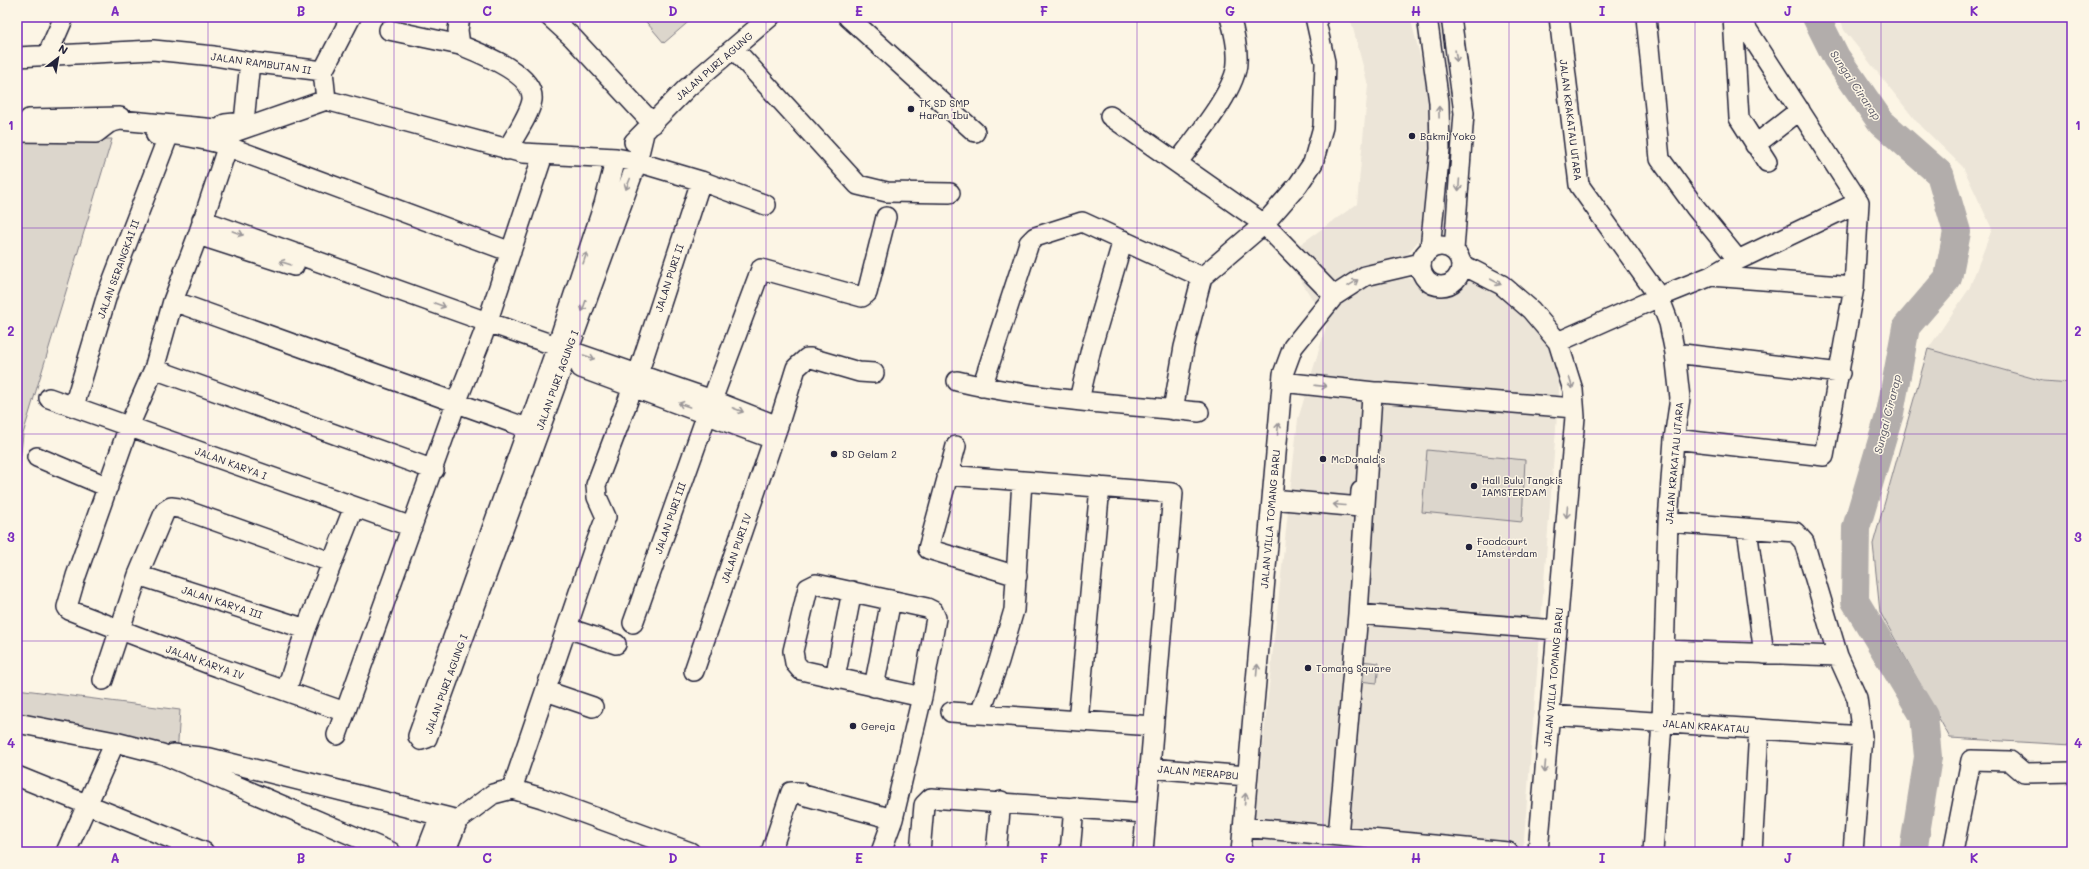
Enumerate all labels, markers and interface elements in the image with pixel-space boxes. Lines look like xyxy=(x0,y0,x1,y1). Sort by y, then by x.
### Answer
text: A xyxy=(110,2,120,19)
text: B xyxy=(297,2,306,19)
text: C xyxy=(482,2,492,19)
text: D xyxy=(668,2,678,19)
text: E xyxy=(855,2,863,19)
text: F xyxy=(1040,2,1048,19)
text: G xyxy=(1225,2,1235,19)
text: H xyxy=(1411,2,1421,19)
text: I xyxy=(1599,2,1606,19)
text: J xyxy=(1784,2,1792,19)
text: K xyxy=(1970,2,1979,19)
street label: JALAN PURI AGUNG xyxy=(673,28,756,103)
north arrow xyxy=(38,38,78,78)
text: N xyxy=(56,40,71,58)
water label: Sungai Cirarap xyxy=(1827,47,1885,123)
street label: JALAN RAMBUTAN II xyxy=(210,49,313,77)
one-way arrow xyxy=(1452,49,1460,62)
street label: JALAN KRAKATAU UTARA xyxy=(1557,58,1585,182)
place label: TK SD SMP Haran Ibu xyxy=(919,96,969,122)
marker: TK SD SMP Haran Ibu xyxy=(906,104,916,114)
one-way arrow xyxy=(1435,106,1443,119)
text: 1 xyxy=(8,116,14,133)
text: 1 xyxy=(2075,116,2081,133)
place label: Bakmi Yoko xyxy=(1420,129,1476,143)
marker: Bakmi Yoko xyxy=(1407,131,1417,141)
one-way arrow xyxy=(624,178,632,190)
one-way arrow xyxy=(1455,178,1462,191)
street label: JALAN SERANGKAI II xyxy=(94,217,143,320)
one-way arrow xyxy=(232,229,244,237)
street label: JALAN PURI II xyxy=(651,242,687,314)
one-way arrow xyxy=(582,253,590,265)
one-way arrow xyxy=(279,259,292,266)
one-way arrow xyxy=(1347,279,1359,287)
one-way arrow xyxy=(1490,279,1502,286)
one-way arrow xyxy=(580,300,587,313)
one-way arrow xyxy=(433,302,445,310)
text: 2 xyxy=(7,322,15,339)
text: 2 xyxy=(2074,322,2082,339)
street label: JALAN PURI AGUNG I xyxy=(532,328,582,432)
one-way arrow xyxy=(583,354,595,362)
water label: Sungai Cirarap xyxy=(1870,373,1904,455)
one-way arrow xyxy=(1568,376,1575,389)
one-way arrow xyxy=(1314,382,1327,390)
one-way arrow xyxy=(679,401,691,409)
street label: JALAN KRAKATAU UTARA xyxy=(1662,401,1686,525)
one-way arrow xyxy=(731,407,743,415)
one-way arrow xyxy=(1275,423,1282,436)
street label: JALAN KARYA I xyxy=(193,443,270,483)
place label: SD Gelam 2 xyxy=(842,447,897,461)
marker: SD Gelam 2 xyxy=(829,449,839,459)
street label: JALAN VILLA TOMANG BARU xyxy=(1257,449,1283,589)
place label: McDonald's xyxy=(1331,452,1385,466)
marker: McDonald's xyxy=(1318,454,1328,464)
place label: Hall Bulu Tangkis IAMSTERDAM xyxy=(1482,473,1563,499)
street label: JALAN PURI III xyxy=(651,480,689,556)
marker: Hall Bulu Tangkis IAMSTERDAM xyxy=(1469,481,1479,491)
one-way arrow xyxy=(1333,502,1346,509)
one-way arrow xyxy=(1563,505,1570,518)
street label: JALAN PURI IV xyxy=(718,511,754,585)
text: 3 xyxy=(7,528,15,545)
text: 3 xyxy=(2074,528,2082,545)
place label: Foodcourt IAmsterdam xyxy=(1477,534,1537,560)
marker: Foodcourt IAmsterdam xyxy=(1464,542,1474,552)
street label: JALAN KARYA III xyxy=(180,582,265,622)
street label: JALAN VILLA TOMANG BARU xyxy=(1540,607,1566,747)
street label: JALAN PURI AGUNG I xyxy=(421,632,471,736)
street label: JALAN KARYA IV xyxy=(164,641,246,683)
place label: Tomang Square xyxy=(1316,661,1391,675)
marker: Tomang Square xyxy=(1303,663,1313,673)
one-way arrow xyxy=(1253,664,1260,677)
street label: JALAN KRAKATAU xyxy=(1662,716,1750,736)
place label: Gereja xyxy=(861,719,895,733)
marker: Gereja xyxy=(848,721,858,731)
text: 4 xyxy=(7,734,15,751)
text: 4 xyxy=(2074,734,2082,751)
one-way arrow xyxy=(1541,760,1548,773)
street label: JALAN MERAPBU xyxy=(1157,761,1239,783)
one-way arrow xyxy=(1242,793,1249,806)
text: A xyxy=(110,849,120,866)
text: B xyxy=(297,849,306,866)
text: C xyxy=(482,849,492,866)
text: D xyxy=(668,849,678,866)
text: E xyxy=(855,849,863,866)
text: F xyxy=(1040,849,1048,866)
text: G xyxy=(1225,849,1235,866)
text: H xyxy=(1411,849,1421,866)
text: I xyxy=(1599,849,1606,866)
text: J xyxy=(1784,849,1792,866)
text: K xyxy=(1970,849,1979,866)

